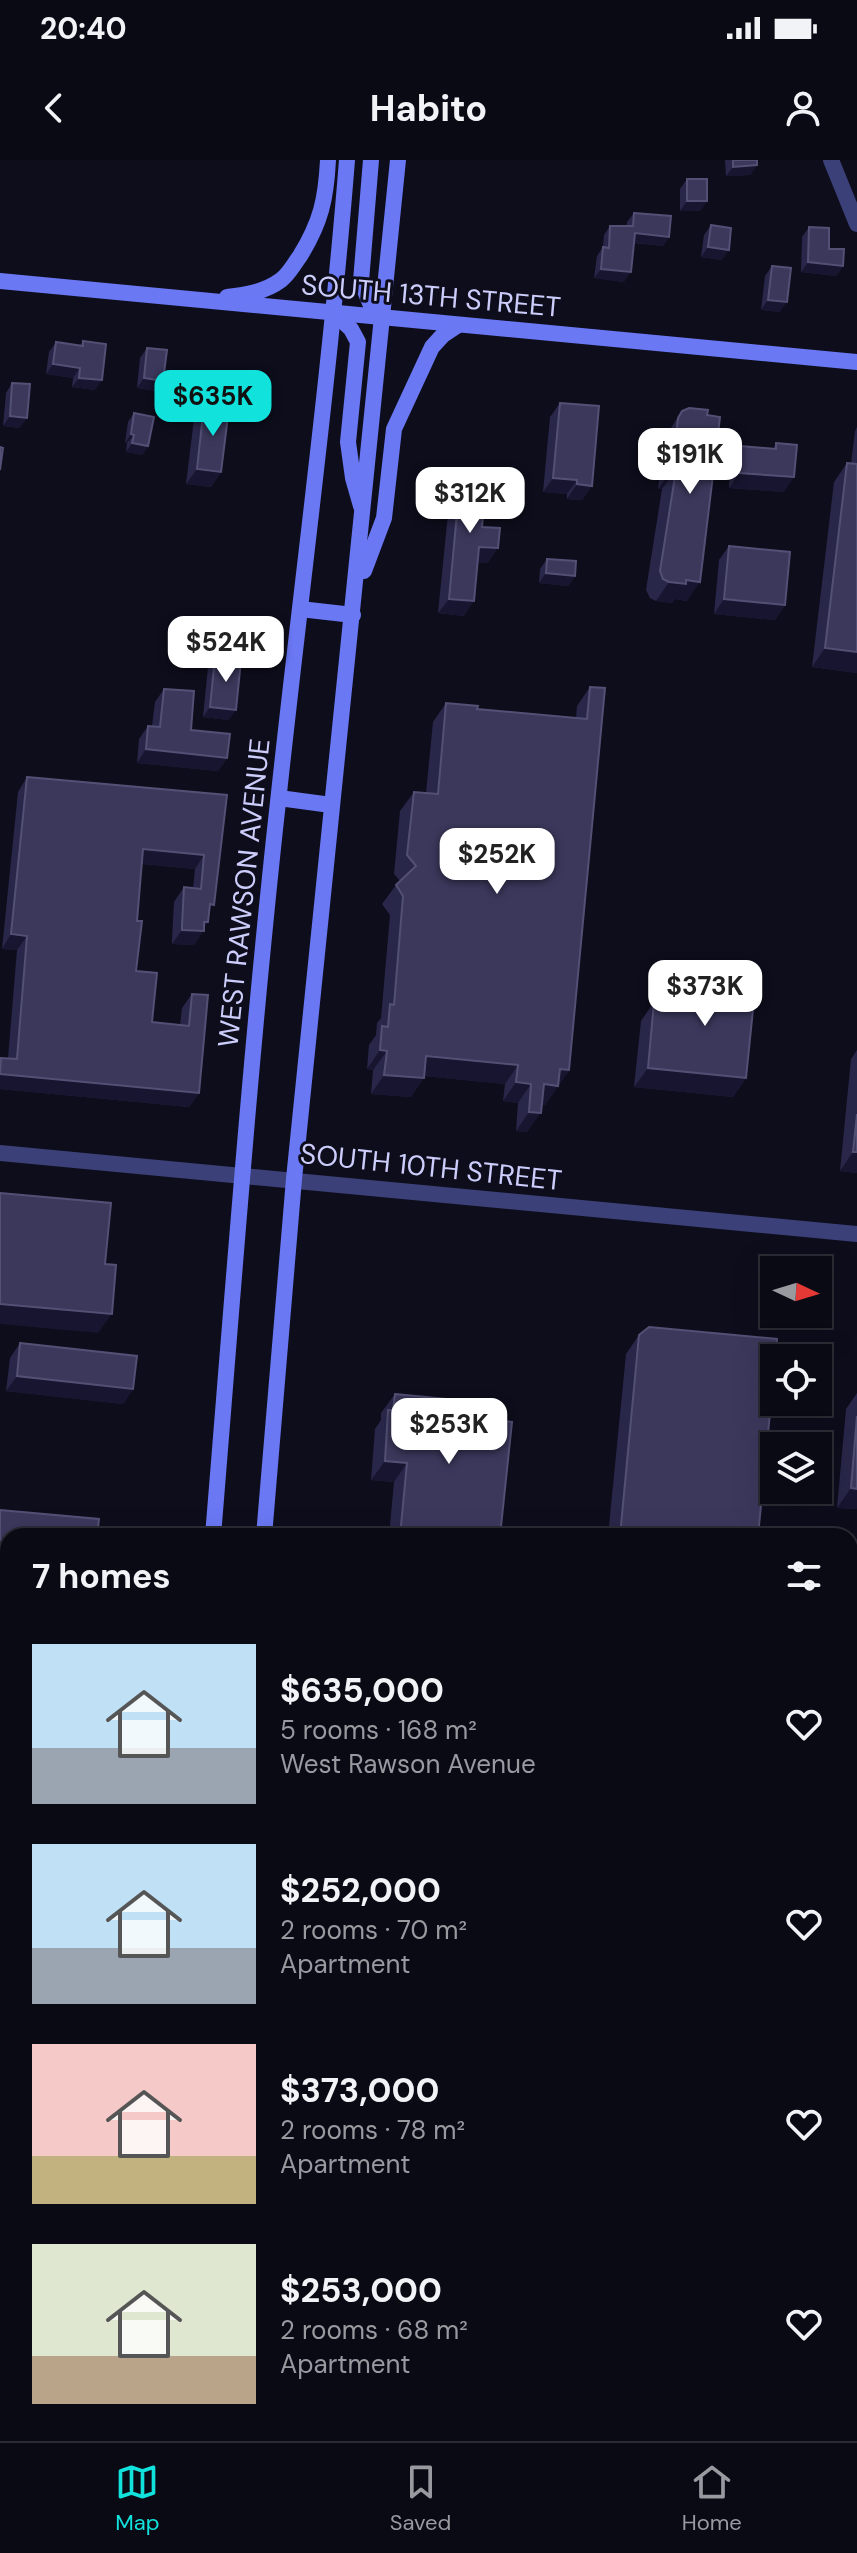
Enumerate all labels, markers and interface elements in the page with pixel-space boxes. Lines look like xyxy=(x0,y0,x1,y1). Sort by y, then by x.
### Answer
text: 20:40 xyxy=(40,9,127,48)
text: Habito xyxy=(370,85,487,132)
icon: back xyxy=(32,86,76,130)
icon: person xyxy=(781,86,825,130)
street label: SOUTH 13TH STREET xyxy=(300,266,562,326)
pin: $635K xyxy=(157,370,269,438)
text: $635K xyxy=(172,379,254,413)
pin: $191K xyxy=(634,428,746,496)
text: $191K xyxy=(656,437,724,471)
pin: $312K xyxy=(414,467,526,535)
text: $312K xyxy=(434,476,506,510)
pin: $524K xyxy=(170,616,282,684)
text: $524K xyxy=(186,625,266,659)
street label: WEST RAWSON AVENUE xyxy=(209,737,279,1049)
pin: $252K xyxy=(441,828,553,896)
text: $252K xyxy=(458,837,536,871)
pin: $373K xyxy=(649,960,761,1028)
text: $373K xyxy=(666,969,744,1003)
street label: SOUTH 10TH STREET xyxy=(298,1135,564,1199)
north arrow xyxy=(760,1256,832,1328)
map controls xyxy=(760,1256,832,1504)
button: locate xyxy=(760,1344,832,1416)
pin: $253K xyxy=(393,1398,505,1466)
text: $253K xyxy=(409,1407,489,1441)
button: layers xyxy=(760,1432,832,1504)
text: 7 homes xyxy=(32,1554,171,1599)
icon: filters xyxy=(782,1554,826,1598)
text: $635,000 xyxy=(280,1668,444,1713)
icon: home xyxy=(96,1676,192,1772)
icon: heart xyxy=(782,1702,826,1746)
text: 5 rooms · 168 m² xyxy=(280,1713,477,1747)
text: West Rawson Avenue xyxy=(280,1747,536,1781)
text: $252,000 xyxy=(280,1868,441,1913)
icon: home xyxy=(96,1876,192,1972)
icon: heart xyxy=(782,1902,826,1946)
text: 2 rooms · 70 m² xyxy=(280,1913,467,1947)
text: Apartment xyxy=(280,1947,411,1981)
text: $373,000 xyxy=(280,2068,439,2113)
icon: home xyxy=(96,2076,192,2172)
icon: heart xyxy=(782,2102,826,2146)
text: 2 rooms · 78 m² xyxy=(280,2113,465,2147)
text: Apartment xyxy=(280,2147,411,2181)
text: $253,000 xyxy=(280,2268,442,2313)
icon: home xyxy=(96,2276,192,2372)
icon: heart xyxy=(782,2302,826,2346)
text: 2 rooms · 68 m² xyxy=(280,2313,468,2347)
text: Apartment xyxy=(280,2347,411,2381)
tab: Map xyxy=(115,2460,159,2537)
tab: Saved xyxy=(390,2460,451,2537)
tab: Home xyxy=(682,2460,742,2537)

